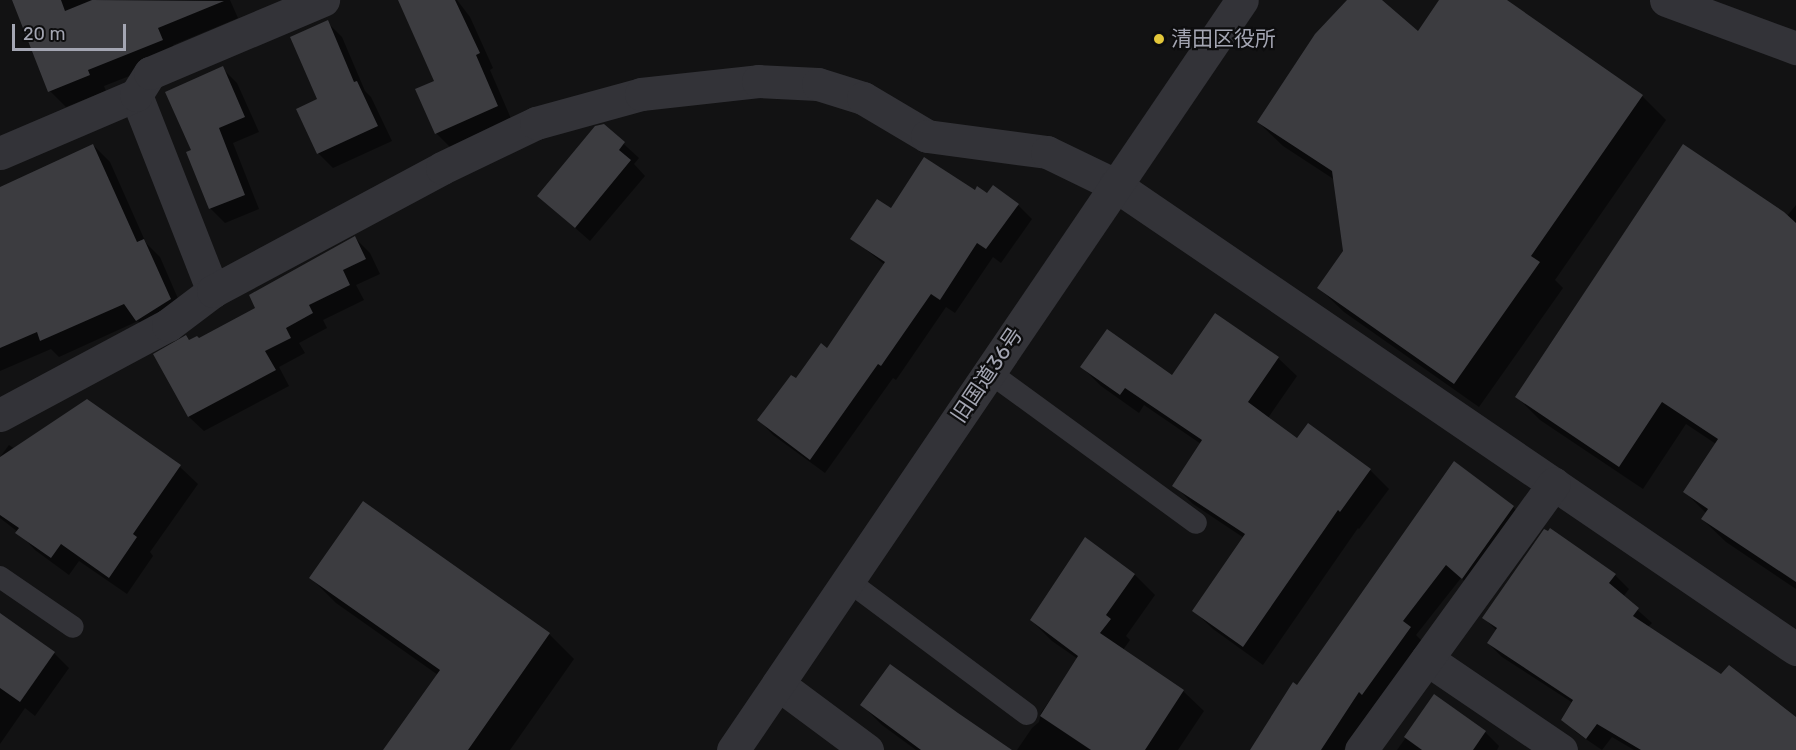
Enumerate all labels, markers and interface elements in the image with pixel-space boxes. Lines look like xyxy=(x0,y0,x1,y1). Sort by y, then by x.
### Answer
scale bar xyxy=(15,12,129,50)
text: 20 m xyxy=(23,23,65,45)
place label: 清田区役所 xyxy=(1171,26,1276,52)
marker: 清田区役所 xyxy=(1152,32,1166,46)
street label: 旧国道36号 xyxy=(946,323,1028,427)

